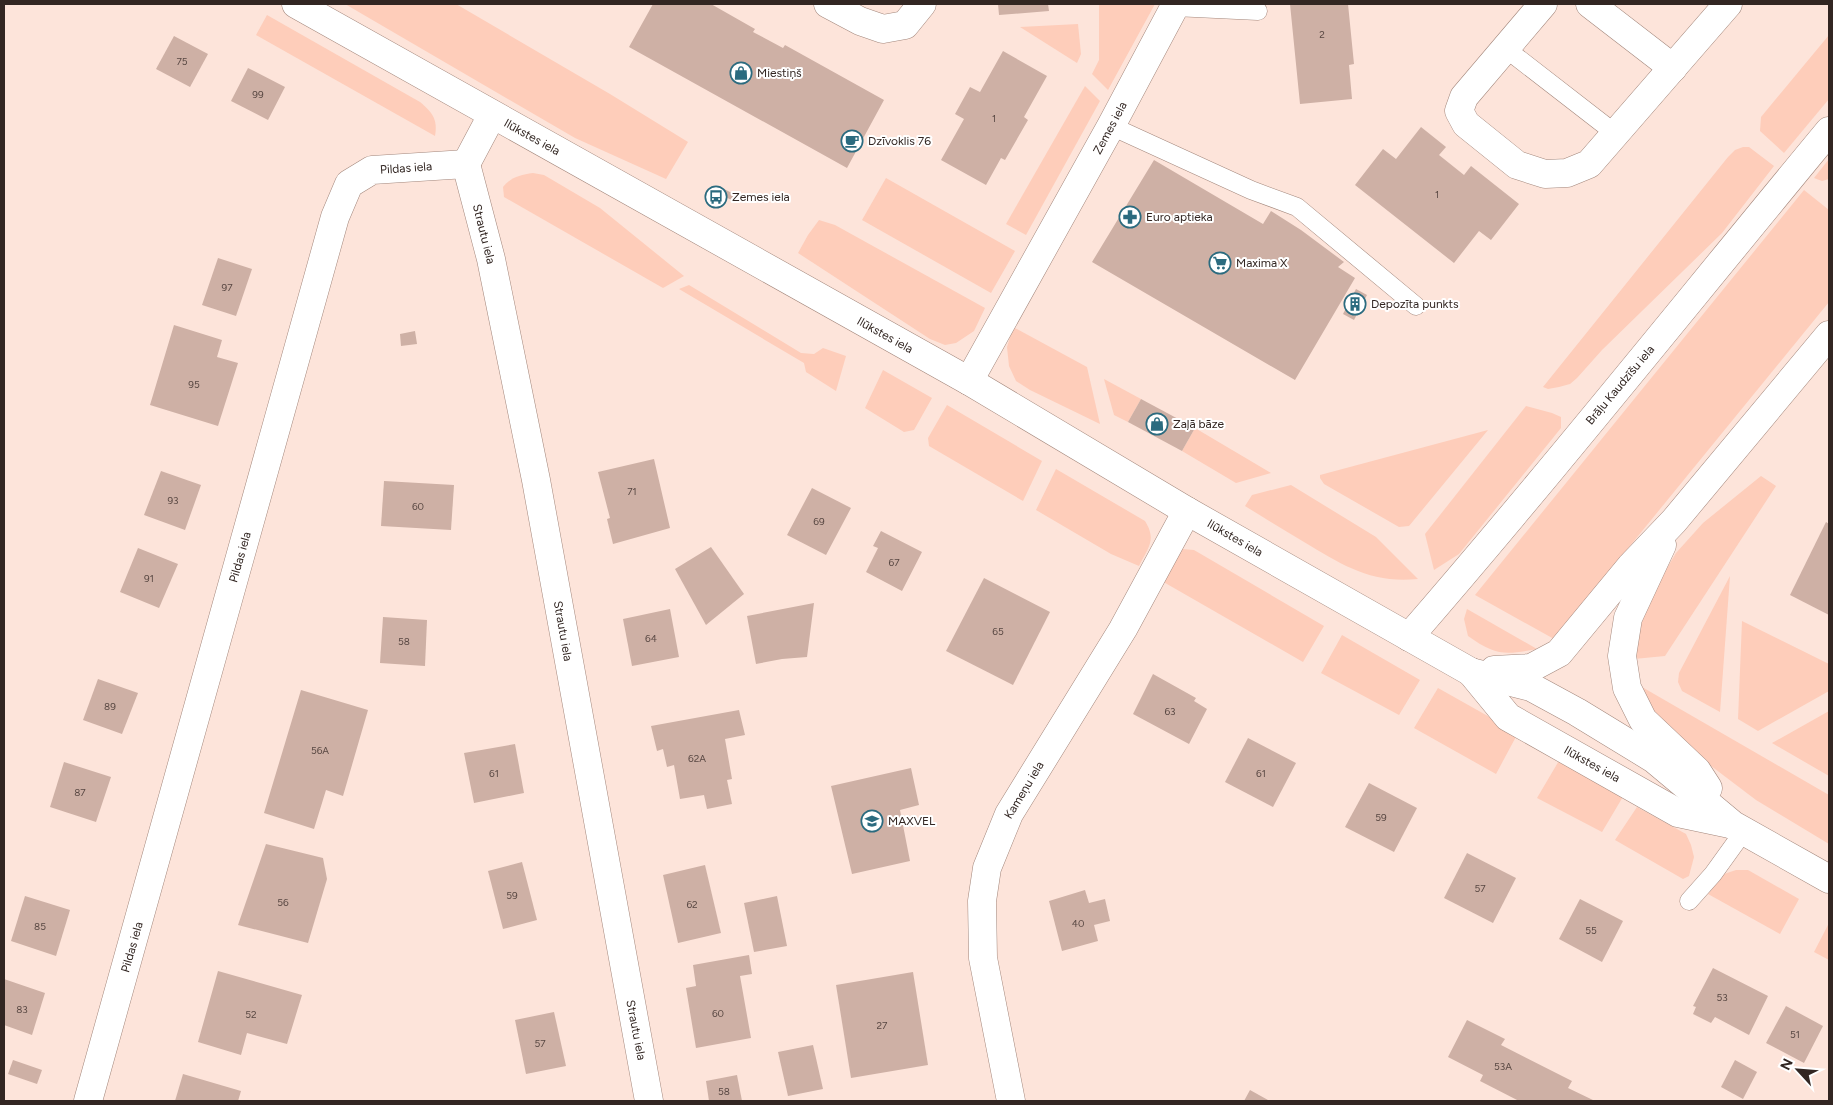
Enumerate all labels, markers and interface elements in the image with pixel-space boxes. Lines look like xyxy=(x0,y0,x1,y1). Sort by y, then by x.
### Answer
house number: 2 xyxy=(1319,28,1325,41)
house number: 75 xyxy=(176,55,188,68)
shop icon: Miestiņš xyxy=(729,61,753,85)
place label: Miestiņš xyxy=(757,66,802,80)
house number: 99 xyxy=(252,88,264,101)
street label: Zemes iela xyxy=(1090,99,1130,157)
house number: 1 xyxy=(992,112,996,125)
street label: Ilūkstes iela xyxy=(502,116,562,158)
cafe icon: Dzīvoklis 76 xyxy=(840,129,864,153)
place label: Dzīvoklis 76 xyxy=(868,134,931,148)
street label: Pildas iela xyxy=(379,159,433,177)
bus stop icon: Zemes iela xyxy=(704,185,728,209)
house number: 1 xyxy=(1435,188,1439,201)
place label: Zemes iela xyxy=(732,190,790,204)
street label: Strautu iela xyxy=(470,203,498,265)
pharmacy icon: Euro aptieka xyxy=(1118,205,1142,229)
place label: Euro aptieka xyxy=(1146,210,1213,224)
supermarket icon: Maxima X xyxy=(1208,251,1232,275)
place label: Maxima X xyxy=(1236,256,1288,270)
house number: 97 xyxy=(221,281,233,294)
building icon: Depozīta punkts xyxy=(1343,292,1367,316)
place label: Depozīta punkts xyxy=(1371,297,1459,311)
street label: Ilūkstes iela xyxy=(855,314,915,356)
street label: Brāļu Kaudzīšu iela xyxy=(1583,343,1657,427)
house number: 95 xyxy=(188,378,200,391)
shop icon: Zaļā bāze xyxy=(1145,412,1169,436)
place label: Zaļā bāze xyxy=(1173,417,1225,431)
house number: 71 xyxy=(627,485,637,498)
house number: 93 xyxy=(167,494,179,507)
house number: 60 xyxy=(412,500,424,513)
house number: 69 xyxy=(813,515,825,528)
street label: Ilūkstes iela xyxy=(1205,517,1265,559)
street label: Pildas iela xyxy=(226,530,254,584)
house number: 67 xyxy=(888,556,900,569)
house number: 91 xyxy=(144,572,154,585)
street label: Strautu iela xyxy=(551,600,575,662)
house number: 65 xyxy=(992,625,1004,638)
house number: 64 xyxy=(645,632,657,645)
house number: 58 xyxy=(398,635,410,648)
house number: 89 xyxy=(104,700,116,713)
house number: 63 xyxy=(1164,705,1176,718)
street label: Ilūkstes iela xyxy=(1562,743,1622,785)
house number: 56A xyxy=(311,744,329,757)
house number: 62A xyxy=(688,752,706,765)
street label: Kameņu iela xyxy=(1001,759,1047,821)
house number: 61 xyxy=(489,767,499,780)
house number: 61 xyxy=(1256,767,1266,780)
house number: 87 xyxy=(74,786,86,799)
school or university icon: MAXVEL xyxy=(860,809,884,833)
house number: 59 xyxy=(1375,811,1387,824)
place label: MAXVEL xyxy=(888,814,936,828)
house number: 57 xyxy=(1474,882,1486,895)
house number: 59 xyxy=(506,889,518,902)
house number: 56 xyxy=(277,896,289,909)
house number: 62 xyxy=(686,898,698,911)
house number: 40 xyxy=(1072,917,1084,930)
house number: 85 xyxy=(34,920,46,933)
street label: Pildas iela xyxy=(118,920,146,974)
house number: 55 xyxy=(1585,924,1597,937)
house number: 53 xyxy=(1716,991,1728,1004)
street label: Strautu iela xyxy=(623,999,649,1061)
house number: 83 xyxy=(16,1003,28,1016)
house number: 60 xyxy=(712,1007,724,1020)
house number: 52 xyxy=(245,1008,257,1021)
house number: 27 xyxy=(877,1019,888,1032)
house number: 51 xyxy=(1790,1028,1800,1041)
house number: 57 xyxy=(534,1037,546,1050)
north arrow xyxy=(1773,1045,1823,1095)
text: N xyxy=(1777,1056,1797,1073)
house number: 53A xyxy=(1494,1060,1512,1073)
house number: 58 xyxy=(718,1085,730,1098)

